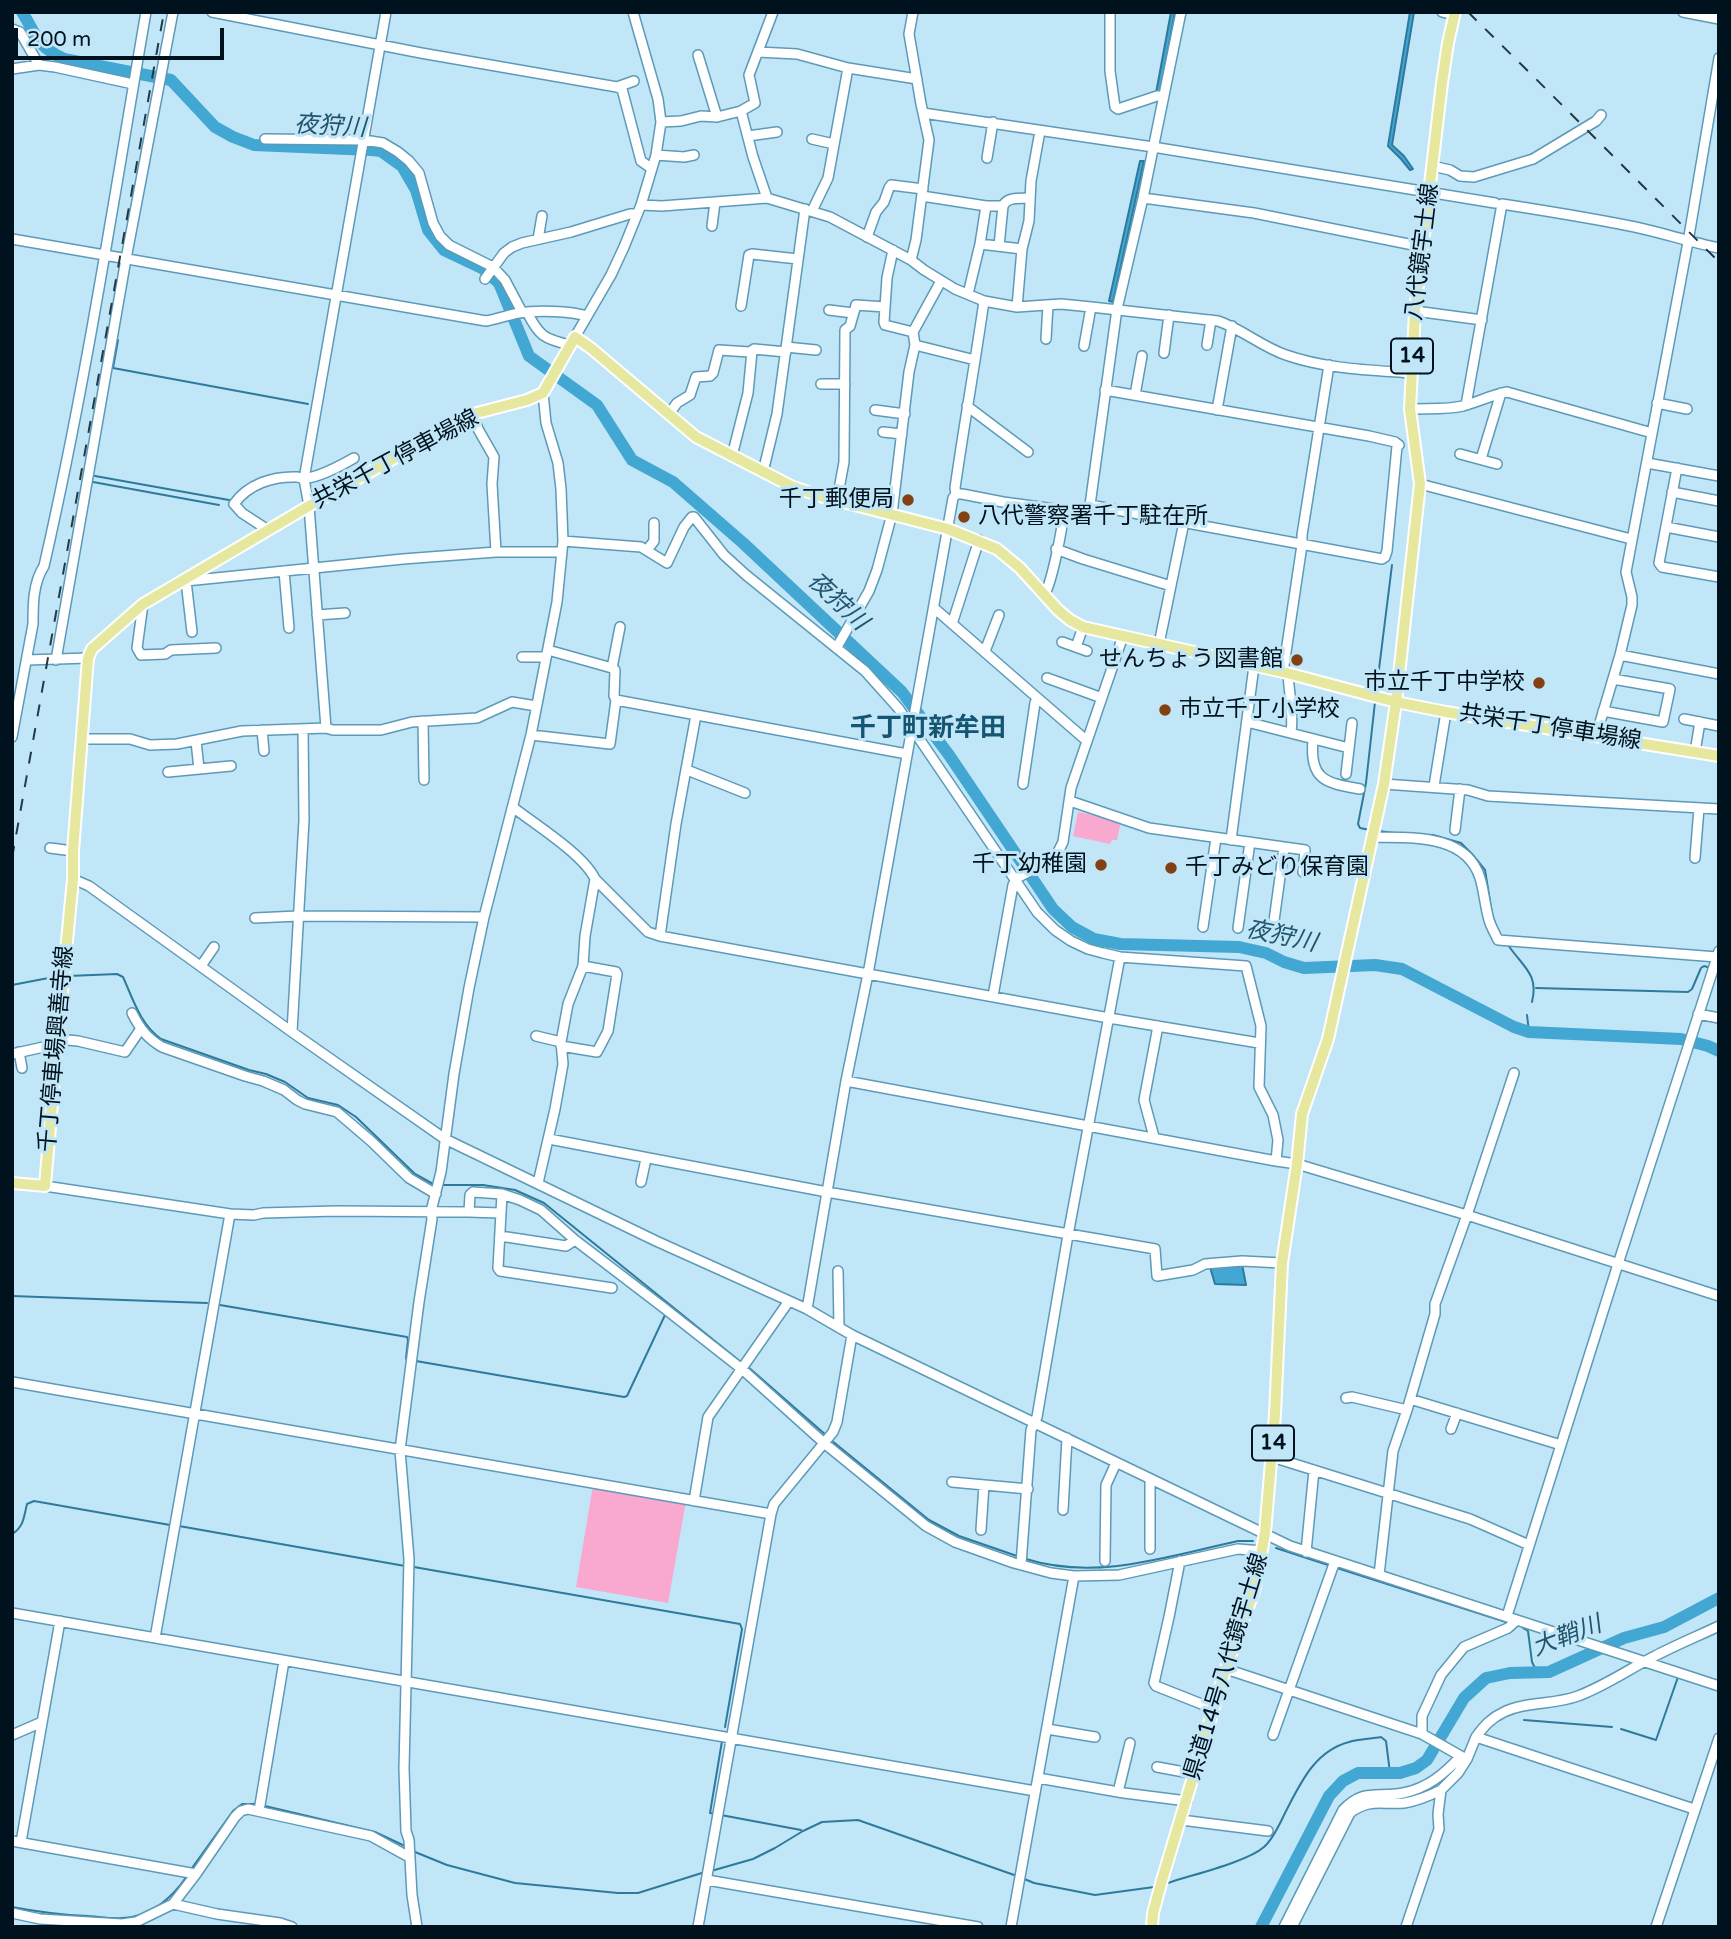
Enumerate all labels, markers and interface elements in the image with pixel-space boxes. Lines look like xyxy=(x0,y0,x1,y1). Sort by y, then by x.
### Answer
scale bar xyxy=(18,14,228,58)
text: 200 m xyxy=(27,27,91,52)
water label: 夜狩川 xyxy=(293,111,367,143)
street label: 八代鏡宇土線 xyxy=(1401,182,1445,322)
road number: 14 xyxy=(1391,338,1433,374)
street label: 共栄千丁停車場線 xyxy=(308,405,484,515)
place label: 千丁郵便局 xyxy=(779,486,894,514)
marker: 千丁郵便局 xyxy=(900,492,916,508)
place label: 八代警察署千丁駐在所 xyxy=(978,503,1208,531)
marker: 八代警察署千丁駐在所 xyxy=(956,509,972,525)
water label: 夜狩川 xyxy=(801,567,873,637)
place label: せんちょう図書館 xyxy=(1099,646,1283,674)
marker: せんちょう図書館 xyxy=(1289,652,1305,668)
place label: 市立千丁中学校 xyxy=(1364,669,1525,697)
marker: 市立千丁中学校 xyxy=(1531,675,1547,691)
place label: 市立千丁小学校 xyxy=(1179,696,1340,724)
street label: 共栄千丁停車場線 xyxy=(1457,700,1643,756)
marker: 市立千丁小学校 xyxy=(1157,702,1173,718)
district label: 千丁町新牟田 xyxy=(850,713,1006,745)
place label: 千丁幼稚園 xyxy=(972,851,1087,879)
place label: 千丁みどり保育園 xyxy=(1185,854,1369,882)
marker: 千丁幼稚園 xyxy=(1093,857,1109,873)
marker: 千丁みどり保育園 xyxy=(1163,860,1179,876)
water label: 夜狩川 xyxy=(1243,915,1319,959)
street label: 千丁停車場興善寺線 xyxy=(34,945,80,1153)
road number: 14 xyxy=(1252,1426,1294,1460)
street label: 県道14号八代鏡宇土線 xyxy=(1179,1550,1275,1784)
water label: 大鞘川 xyxy=(1528,1611,1606,1663)

